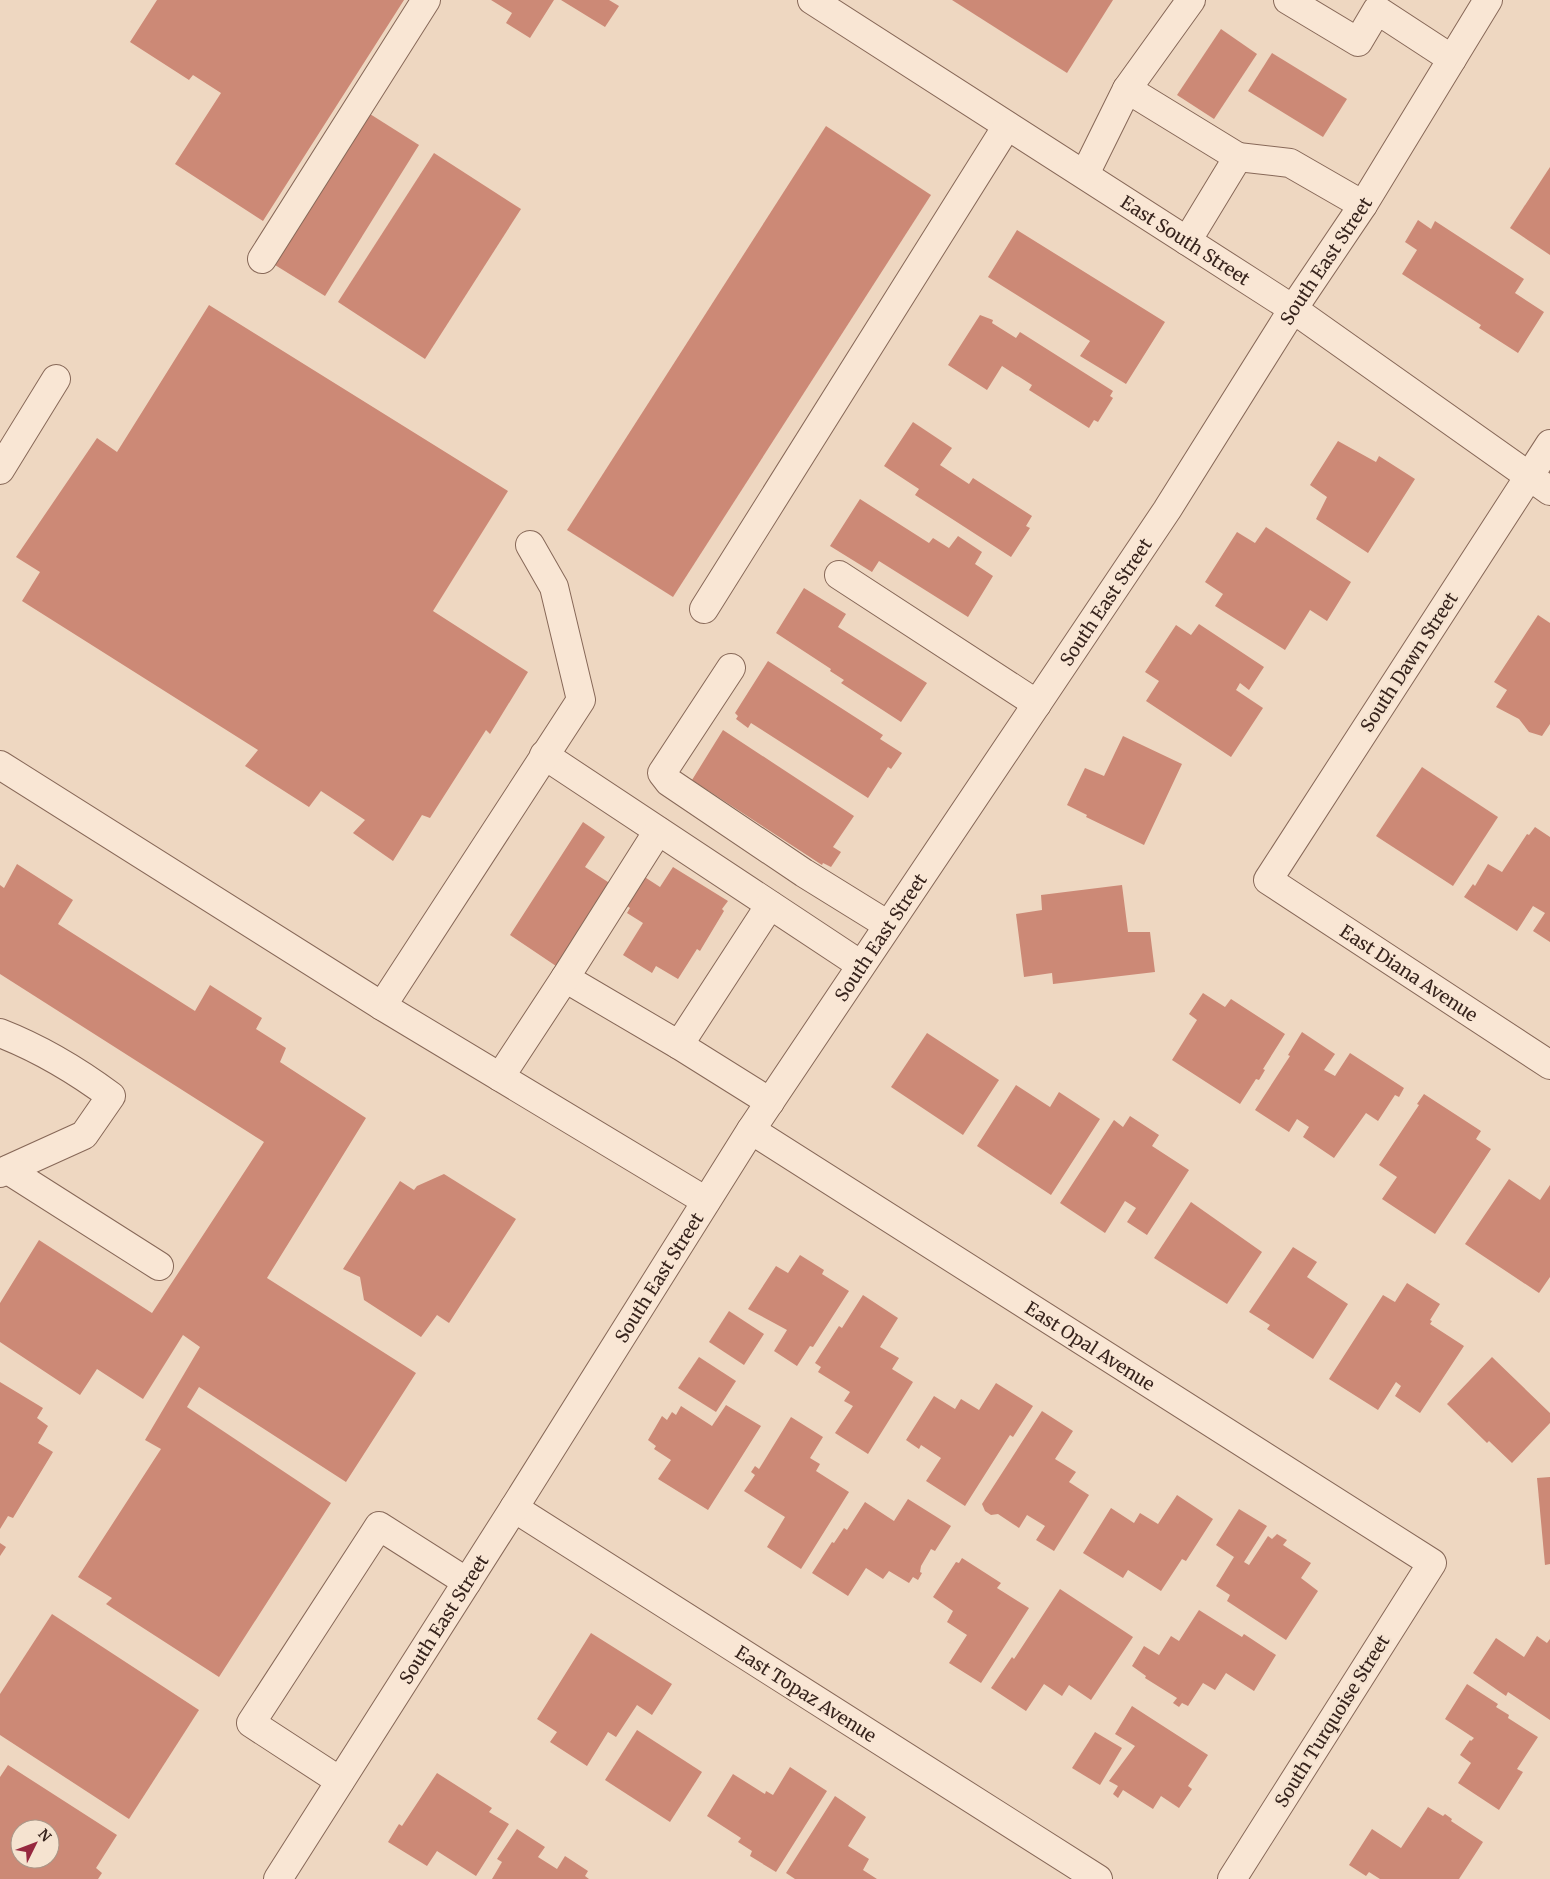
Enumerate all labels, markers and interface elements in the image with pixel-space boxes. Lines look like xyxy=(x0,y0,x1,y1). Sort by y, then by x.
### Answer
street label: East South Street xyxy=(1117,190,1254,290)
street label: South East Street xyxy=(1275,193,1377,329)
street label: South East Street xyxy=(1054,533,1157,670)
street label: South Dawn Street xyxy=(1355,588,1463,736)
street label: South East Street xyxy=(829,869,931,1006)
street label: East Diana Avenue xyxy=(1336,919,1482,1026)
street label: South East Street xyxy=(609,1208,708,1347)
street label: East Opal Avenue xyxy=(1021,1296,1159,1395)
street label: South East Street xyxy=(394,1550,493,1688)
street label: South Turquoise Street xyxy=(1270,1631,1394,1811)
street label: East Topaz Avenue xyxy=(731,1640,881,1747)
north arrow xyxy=(10,1819,60,1869)
text: N xyxy=(34,1825,55,1845)

